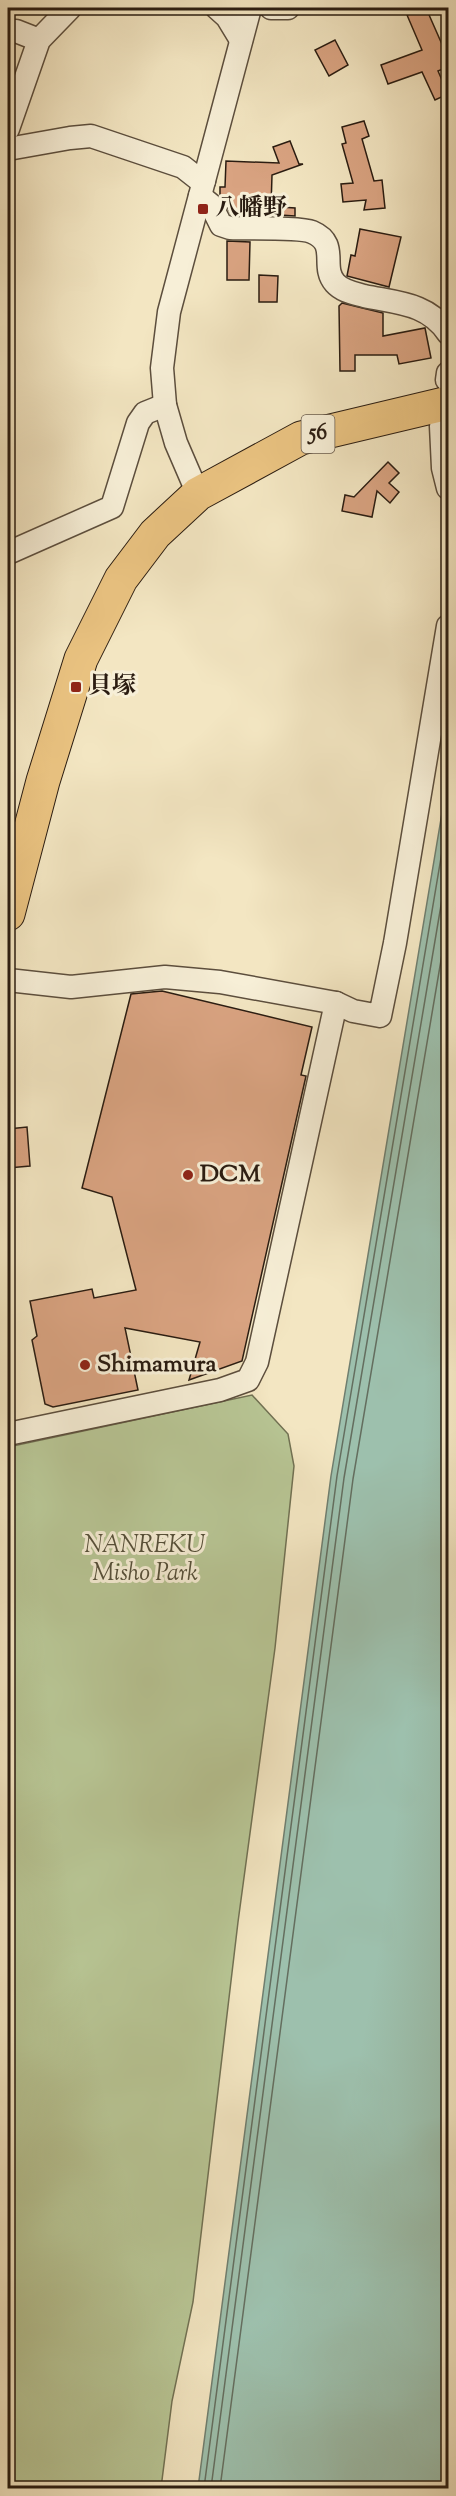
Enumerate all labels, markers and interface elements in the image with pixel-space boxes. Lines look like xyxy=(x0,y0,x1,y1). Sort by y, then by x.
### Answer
place label: 八幡野 xyxy=(215,192,287,226)
marker: 八幡野 xyxy=(196,202,210,216)
road number: 56 xyxy=(302,415,334,453)
place label: 貝塚 xyxy=(88,670,136,704)
marker: 貝塚 xyxy=(69,680,83,694)
place label: DCM xyxy=(200,1158,261,1192)
marker: DCM xyxy=(181,1168,195,1182)
place label: Shimamura xyxy=(97,1348,218,1382)
marker: Shimamura xyxy=(78,1358,92,1372)
park label: NANREKU Misho Park xyxy=(84,1529,206,1591)

